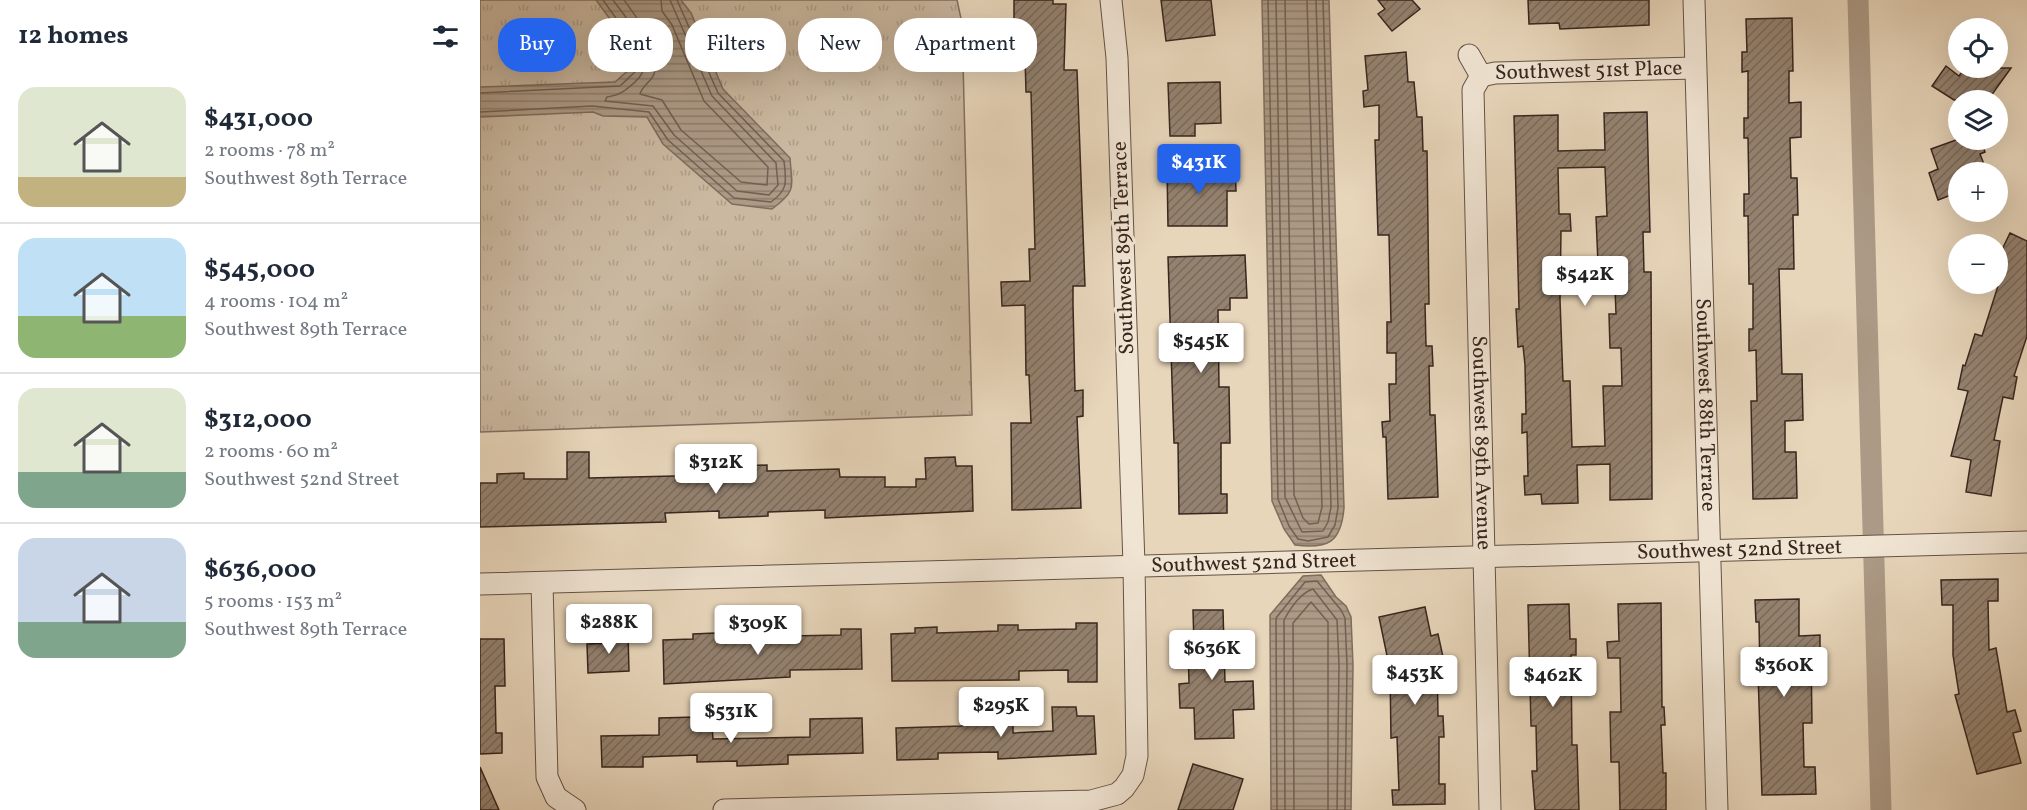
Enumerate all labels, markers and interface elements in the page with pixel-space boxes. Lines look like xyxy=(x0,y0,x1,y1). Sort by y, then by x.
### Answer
text: 12 homes xyxy=(18,18,129,54)
chip: Buy xyxy=(498,18,576,72)
chip: Rent xyxy=(588,18,673,72)
chip: Filters xyxy=(685,18,786,72)
chip: New xyxy=(798,18,882,72)
chip: Apartment xyxy=(894,18,1037,72)
map controls xyxy=(1948,18,2008,294)
button: locate xyxy=(1948,18,2008,78)
icon: filters xyxy=(429,20,462,53)
street label: Southwest 51st Place xyxy=(1495,54,1683,87)
button: layers xyxy=(1948,90,2008,150)
text: $431,000 xyxy=(204,101,313,137)
icon: home xyxy=(66,111,138,183)
text: 2 rooms · 78 m² xyxy=(204,137,335,165)
street label: Southwest 89th Terrace xyxy=(1106,141,1142,355)
pin: $431K xyxy=(1157,144,1241,195)
text: $431K xyxy=(1171,149,1227,177)
button: + xyxy=(1948,162,2008,222)
text: Southwest 89th Terrace xyxy=(204,165,407,193)
button: − xyxy=(1948,234,2008,294)
text: $545,000 xyxy=(204,252,315,288)
pin: $542K xyxy=(1543,256,1627,307)
text: $542K xyxy=(1556,261,1614,289)
icon: home xyxy=(66,262,138,334)
text: 4 rooms · 104 m² xyxy=(204,288,348,316)
street label: Southwest 88th Terrace xyxy=(1688,298,1723,512)
text: Southwest 89th Terrace xyxy=(204,316,407,344)
pin: $545K xyxy=(1159,323,1243,374)
text: $545K xyxy=(1173,328,1229,356)
street label: Southwest 89th Avenue xyxy=(1464,335,1498,550)
text: $312,000 xyxy=(204,402,312,438)
icon: home xyxy=(66,412,138,484)
text: 2 rooms · 60 m² xyxy=(204,438,338,466)
pin: $312K xyxy=(674,444,758,495)
text: $312K xyxy=(689,449,743,477)
text: Southwest 52nd Street xyxy=(204,466,399,494)
street label: Southwest 52nd Street xyxy=(1636,533,1843,567)
street label: Southwest 52nd Street xyxy=(1151,546,1357,580)
text: $636,000 xyxy=(204,552,316,588)
icon: home xyxy=(66,562,138,634)
text: 5 rooms · 153 m² xyxy=(204,588,342,616)
pin: $288K xyxy=(567,604,651,655)
pin: $309K xyxy=(716,605,800,656)
text: $288K xyxy=(580,609,638,637)
text: $309K xyxy=(729,610,788,638)
text: Southwest 89th Terrace xyxy=(204,616,407,644)
pin: $636K xyxy=(1170,630,1254,681)
text: $636K xyxy=(1183,635,1241,663)
pin: $360K xyxy=(1742,647,1826,698)
text: $360K xyxy=(1754,652,1814,680)
pin: $453K xyxy=(1373,655,1457,706)
pin: $462K xyxy=(1511,657,1595,708)
text: $453K xyxy=(1386,660,1444,688)
text: $462K xyxy=(1523,662,1583,690)
pin: $295K xyxy=(959,687,1043,738)
text: $295K xyxy=(973,692,1029,720)
pin: $531K xyxy=(689,693,773,744)
text: $531K xyxy=(704,698,758,726)

